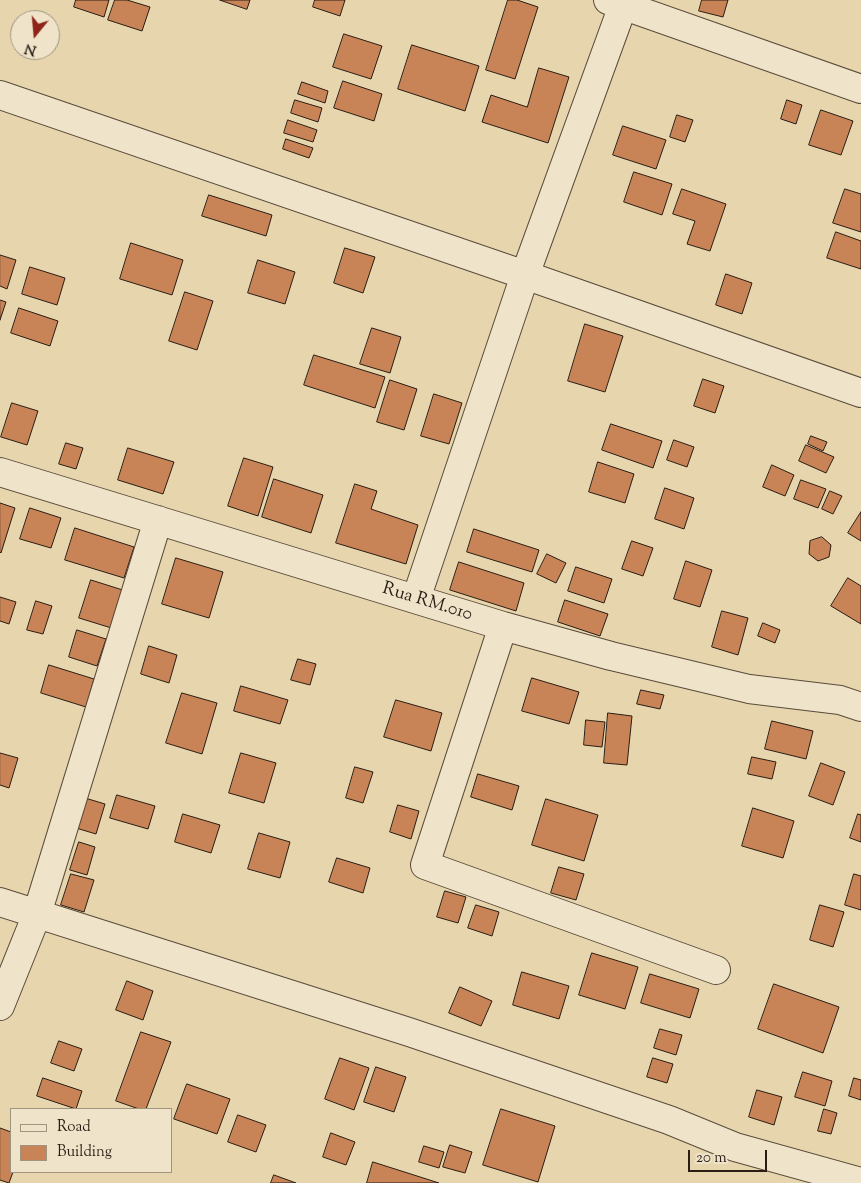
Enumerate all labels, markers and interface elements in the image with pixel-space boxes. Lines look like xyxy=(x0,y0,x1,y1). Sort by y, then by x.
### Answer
north arrow xyxy=(10,10,60,60)
text: N xyxy=(23,37,39,60)
street label: Rua RM.010 xyxy=(379,579,475,627)
legend xyxy=(10,1108,172,1173)
text: Road xyxy=(57,1117,91,1138)
scale bar xyxy=(691,1140,770,1172)
text: Building xyxy=(57,1142,112,1163)
text: 20 m xyxy=(696,1148,727,1169)

